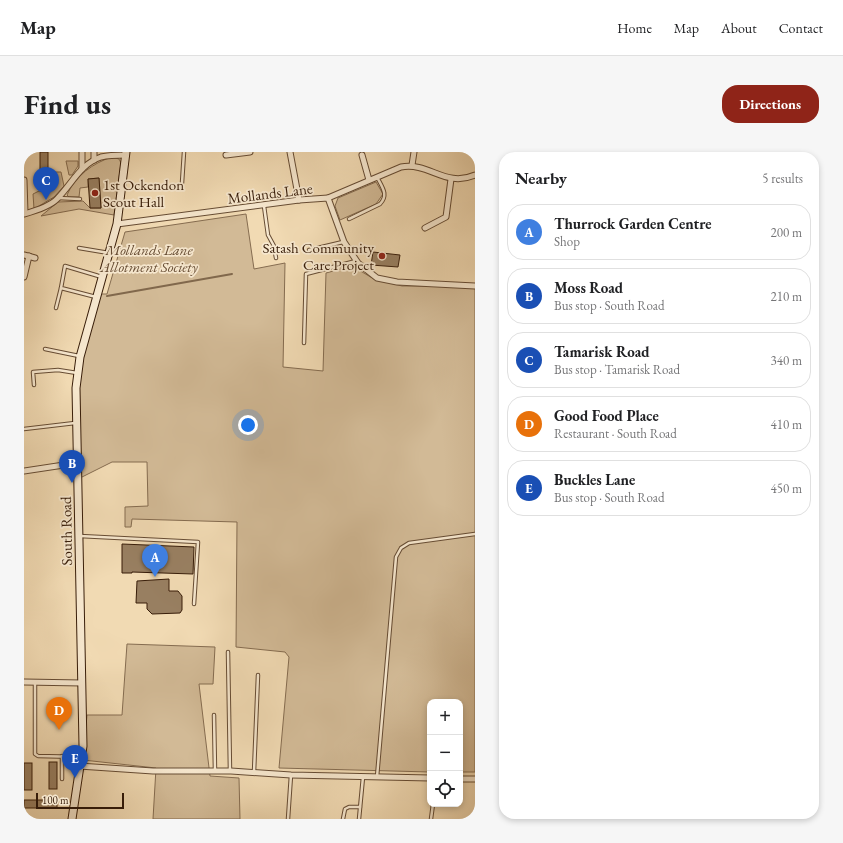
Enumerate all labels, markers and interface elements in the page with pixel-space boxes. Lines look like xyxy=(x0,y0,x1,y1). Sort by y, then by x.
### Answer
text: Map xyxy=(20,15,56,40)
text: Home xyxy=(617,19,652,37)
text: Map xyxy=(674,19,699,37)
text: About xyxy=(721,19,757,37)
text: Contact xyxy=(779,19,823,37)
button: Directions xyxy=(722,85,819,123)
text: Find us xyxy=(24,86,111,122)
pin: C xyxy=(33,167,59,200)
text: Nearby xyxy=(515,167,567,189)
text: 5 results xyxy=(762,170,803,187)
place label: 1st Ockendon Scout Hall xyxy=(103,175,184,211)
street label: Mollands Lane xyxy=(226,178,314,208)
marker: 1st Ockendon Scout Hall xyxy=(90,188,100,198)
text: Thurrock Garden Centre xyxy=(554,214,711,233)
text: A xyxy=(524,224,534,241)
text: 200 m xyxy=(771,224,802,241)
text: Shop xyxy=(554,233,580,250)
place label: Satash Community Care Project xyxy=(263,238,374,274)
park label: Mollands Lane Allotment Society xyxy=(99,240,198,276)
marker: Satash Community Care Project xyxy=(377,251,387,261)
text: Moss Road xyxy=(554,278,623,297)
text: B xyxy=(525,288,533,305)
text: 210 m xyxy=(771,288,802,305)
text: Bus stop · South Road xyxy=(554,297,664,314)
text: Tamarisk Road xyxy=(554,342,650,361)
text: C xyxy=(524,352,534,369)
text: 340 m xyxy=(771,352,802,369)
text: Bus stop · Tamarisk Road xyxy=(554,361,680,378)
text: Good Food Place xyxy=(554,406,659,425)
your location xyxy=(238,415,258,435)
text: D xyxy=(524,416,534,433)
text: 410 m xyxy=(771,416,802,433)
text: Restaurant · South Road xyxy=(554,425,677,442)
pin: B xyxy=(59,450,85,483)
text: Buckles Lane xyxy=(554,470,635,489)
text: E xyxy=(525,480,533,497)
text: 450 m xyxy=(771,480,802,497)
text: Bus stop · South Road xyxy=(554,489,664,506)
street label: South Road xyxy=(56,496,76,566)
pin: A xyxy=(142,544,168,577)
pin: D xyxy=(46,697,72,730)
map controls xyxy=(427,699,463,807)
button: + xyxy=(427,699,463,735)
button: − xyxy=(427,735,463,771)
pin: E xyxy=(62,745,88,778)
button: locate xyxy=(427,771,463,807)
scale bar xyxy=(36,791,124,810)
text: 100 m xyxy=(42,793,69,807)

